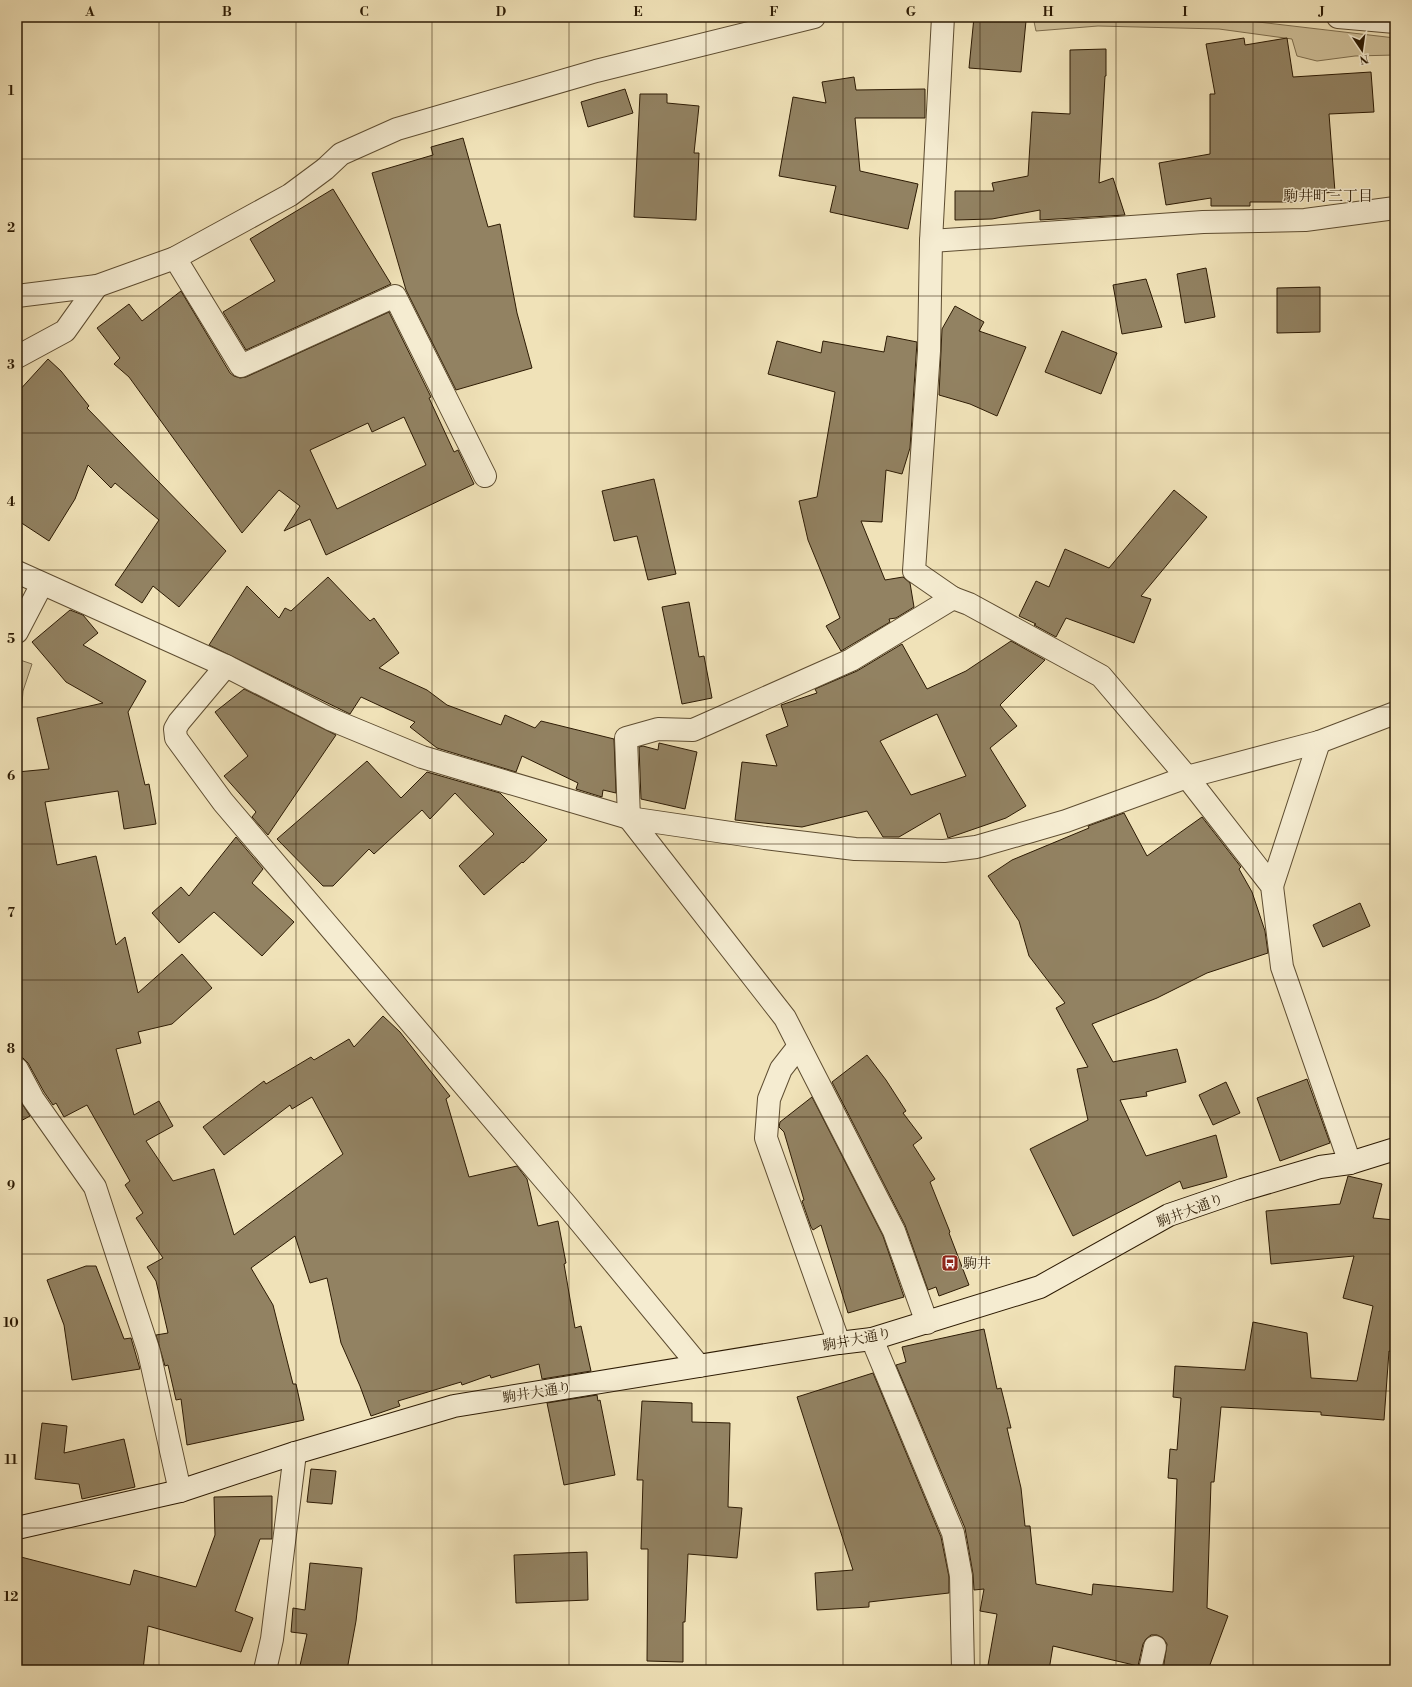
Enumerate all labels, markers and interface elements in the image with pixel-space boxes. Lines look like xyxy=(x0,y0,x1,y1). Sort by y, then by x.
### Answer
text: A xyxy=(84,4,95,20)
text: B xyxy=(222,4,232,20)
text: C xyxy=(359,4,369,20)
text: D xyxy=(496,4,506,20)
text: E xyxy=(633,4,643,20)
text: F xyxy=(769,4,779,20)
text: G xyxy=(906,4,917,20)
text: H xyxy=(1043,4,1054,20)
text: I xyxy=(1182,4,1188,20)
text: J xyxy=(1317,4,1325,20)
north arrow xyxy=(1342,30,1382,70)
text: N xyxy=(1358,51,1370,67)
text: 1 xyxy=(8,83,15,99)
district label: 駒井町三丁目 xyxy=(1283,187,1373,206)
text: 2 xyxy=(7,220,15,236)
text: 3 xyxy=(7,357,15,373)
text: 4 xyxy=(7,494,16,510)
text: 5 xyxy=(7,631,15,647)
text: 6 xyxy=(7,768,15,784)
text: 7 xyxy=(7,905,15,921)
text: 8 xyxy=(7,1041,15,1057)
text: 9 xyxy=(7,1178,15,1194)
street label: 駒井大通り xyxy=(1154,1190,1226,1232)
bus stop icon: 駒井 xyxy=(940,1253,960,1273)
place label: 駒井 xyxy=(963,1255,991,1273)
text: 10 xyxy=(3,1315,19,1331)
street label: 駒井大通り xyxy=(821,1324,893,1355)
street label: 駒井大通り xyxy=(501,1379,573,1407)
text: 11 xyxy=(5,1452,18,1468)
text: 12 xyxy=(4,1589,18,1605)

